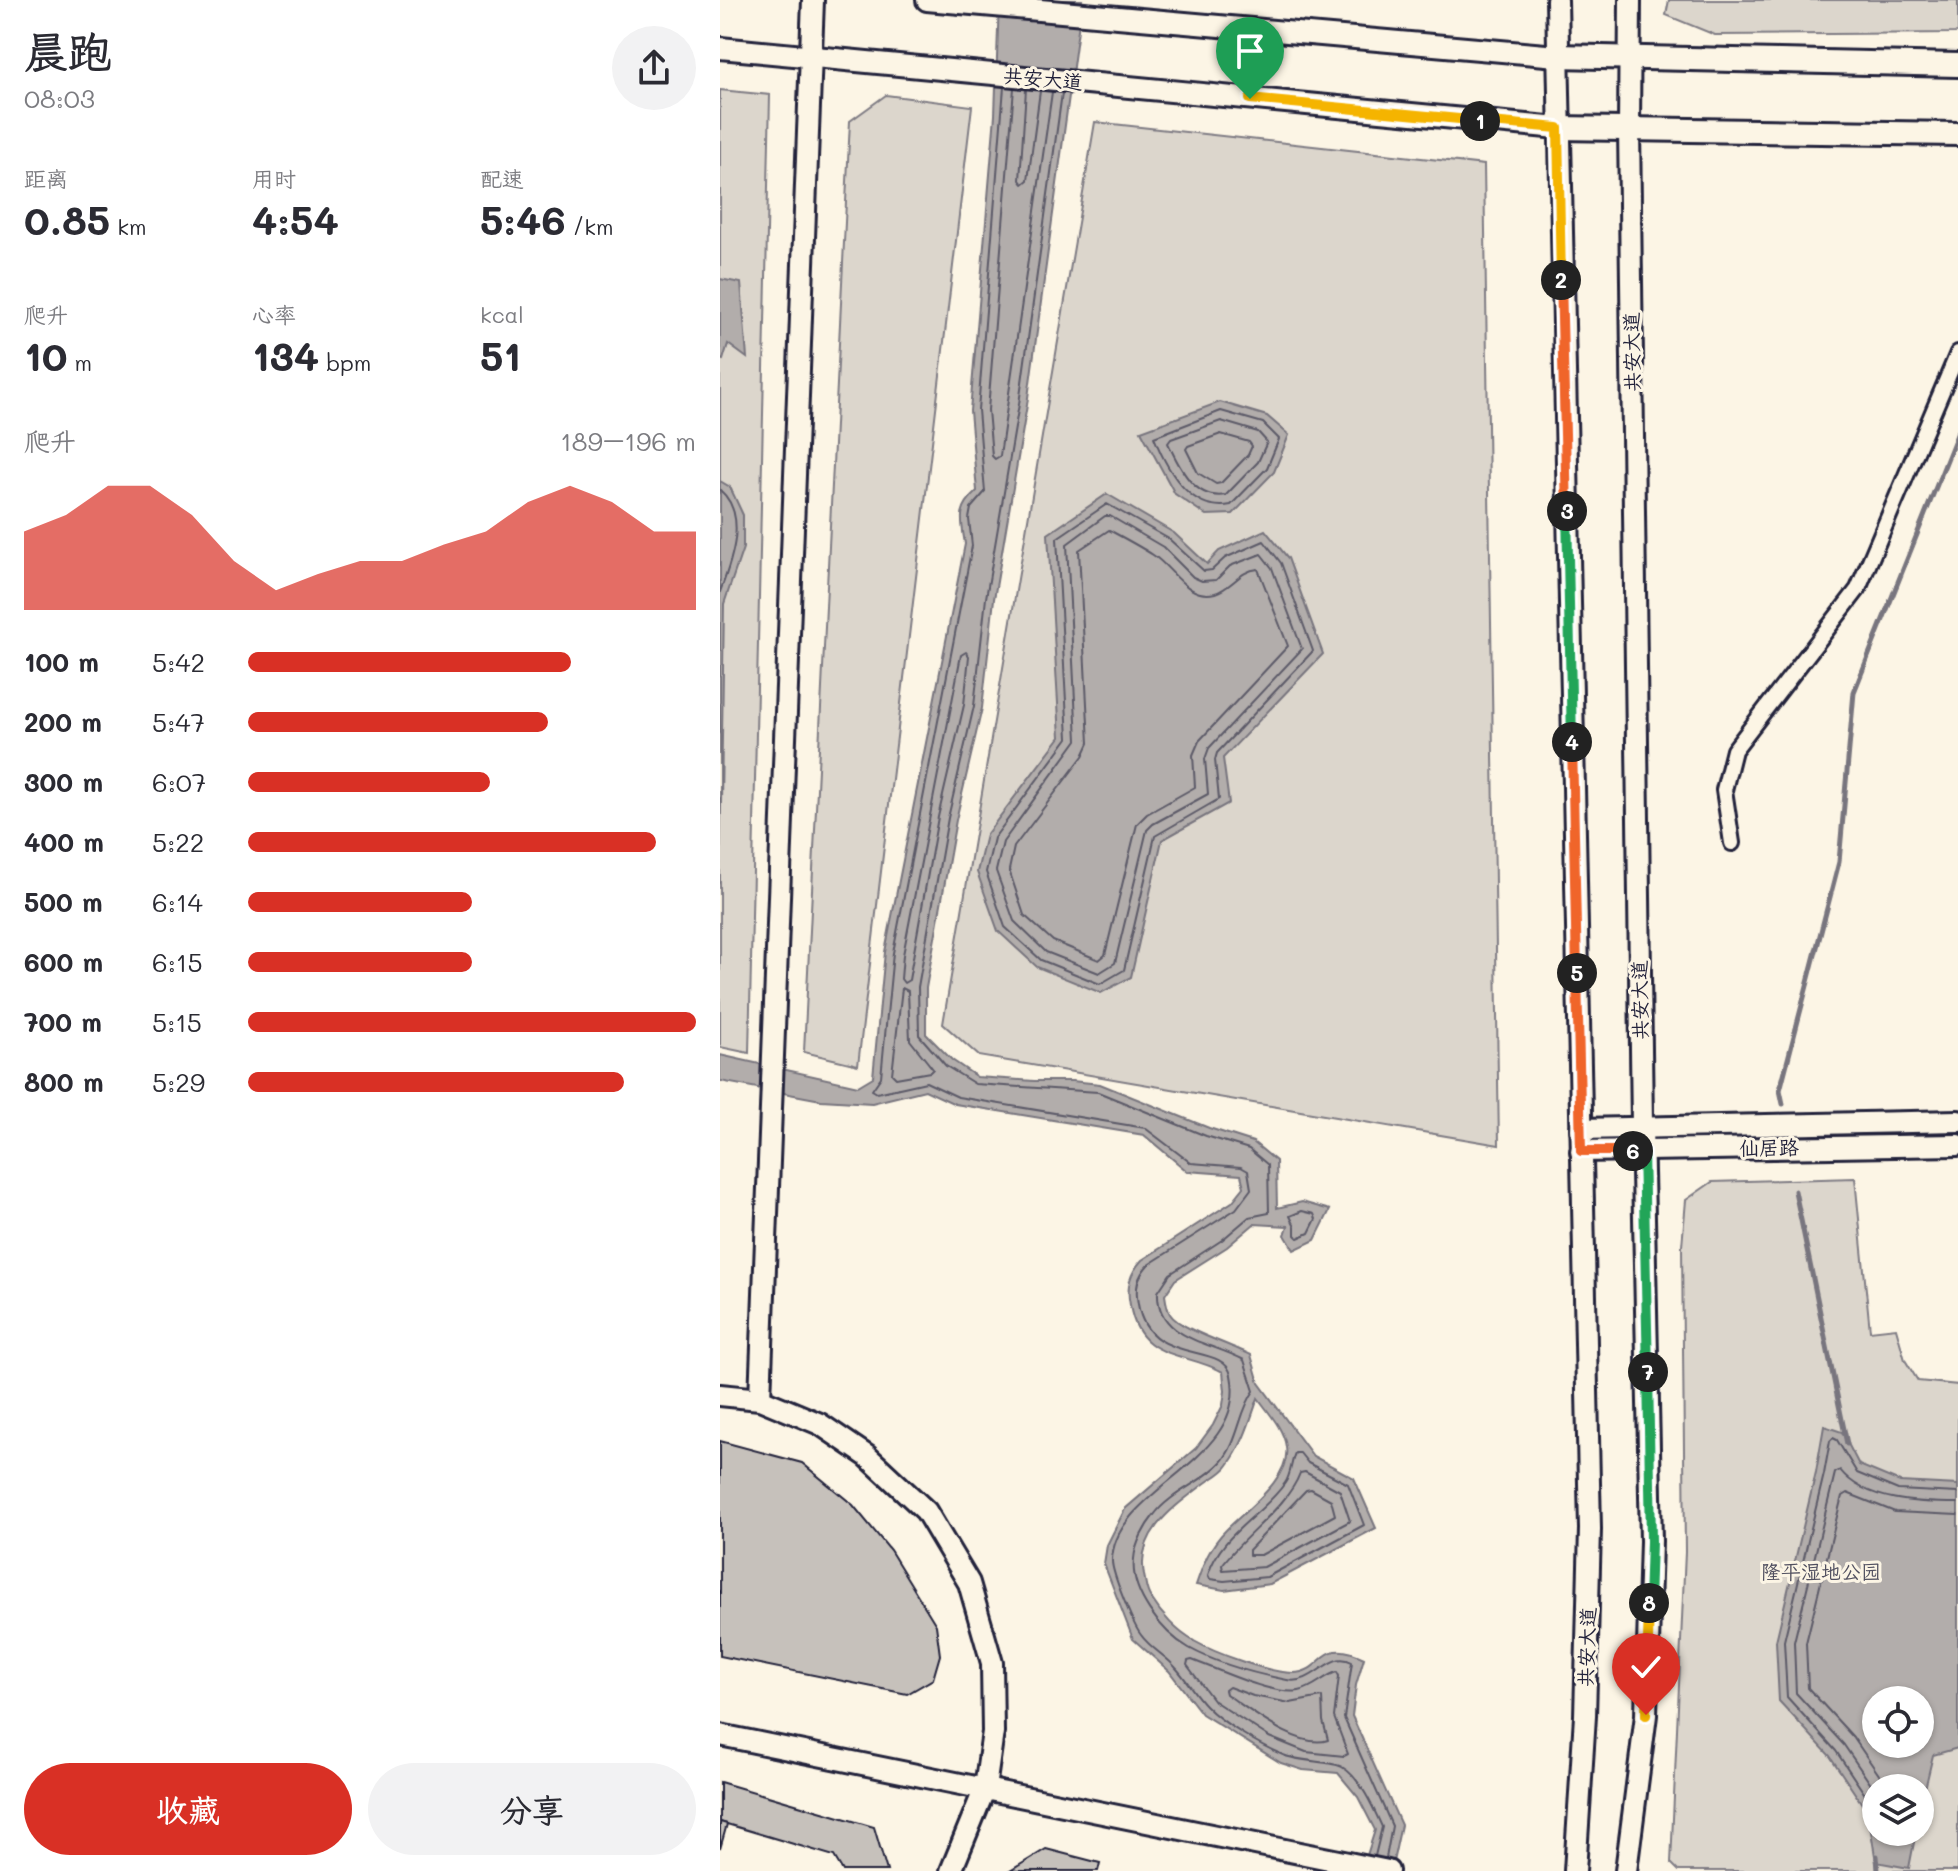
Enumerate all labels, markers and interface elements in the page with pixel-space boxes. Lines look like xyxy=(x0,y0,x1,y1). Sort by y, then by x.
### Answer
pin xyxy=(1216,17,1284,99)
text: 晨跑 xyxy=(24,22,112,79)
button: share xyxy=(612,26,696,110)
icon: arrive xyxy=(1228,29,1272,73)
street label: 共安大道 xyxy=(1002,62,1084,94)
text: 08:03 xyxy=(24,81,95,115)
pin: 1 xyxy=(1460,101,1500,141)
text: 1 xyxy=(1475,106,1485,135)
text: 距离 xyxy=(24,164,68,193)
text: 用时 xyxy=(252,164,296,193)
text: 配速 xyxy=(480,164,524,193)
text: 0.85 xyxy=(24,193,110,245)
text: 4:54 xyxy=(252,193,339,245)
text: 5:46 xyxy=(480,193,566,245)
text: km xyxy=(110,212,146,241)
text: /km xyxy=(566,212,613,241)
pin: 2 xyxy=(1541,260,1581,300)
text: 2 xyxy=(1555,265,1567,294)
text: 爬升 xyxy=(24,300,68,329)
text: 心率 xyxy=(252,300,296,329)
text: kcal xyxy=(480,300,524,329)
street label: 共安大道 xyxy=(1617,312,1645,392)
text: 10 xyxy=(24,329,67,381)
text: 134 xyxy=(252,329,319,381)
text: 51 xyxy=(480,329,521,381)
text: m xyxy=(67,348,92,377)
text: bpm xyxy=(319,348,371,377)
text: 爬升 xyxy=(24,424,76,458)
text: 189–196 m xyxy=(560,424,696,458)
pin: 3 xyxy=(1547,491,1587,531)
text: 3 xyxy=(1560,496,1574,525)
text: 100 m xyxy=(24,645,99,679)
text: 5:42 xyxy=(152,645,205,679)
text: 200 m xyxy=(24,705,102,739)
text: 5:47 xyxy=(152,705,205,739)
pin: 4 xyxy=(1552,722,1592,762)
text: 4 xyxy=(1565,727,1579,756)
text: 300 m xyxy=(24,765,103,799)
text: 6:07 xyxy=(152,765,206,799)
text: 400 m xyxy=(24,825,104,859)
text: 5:22 xyxy=(152,825,204,859)
text: 500 m xyxy=(24,885,103,919)
text: 6:14 xyxy=(152,885,203,919)
text: 600 m xyxy=(24,945,103,979)
text: 6:15 xyxy=(152,945,203,979)
pin: 5 xyxy=(1557,953,1597,993)
text: 5 xyxy=(1571,958,1583,987)
street label: 共安大道 xyxy=(1625,960,1653,1040)
text: 700 m xyxy=(24,1005,102,1039)
text: 5:15 xyxy=(152,1005,202,1039)
text: 800 m xyxy=(24,1065,104,1099)
text: 5:29 xyxy=(152,1065,205,1099)
pin: 6 xyxy=(1613,1131,1653,1171)
street label: 仙居路 xyxy=(1739,1133,1800,1161)
text: 6 xyxy=(1626,1136,1640,1165)
pin: 7 xyxy=(1628,1352,1668,1392)
text: 7 xyxy=(1642,1357,1654,1386)
park label: 隆平湿地公园 xyxy=(1761,1558,1881,1584)
pin: 8 xyxy=(1629,1583,1669,1623)
text: 8 xyxy=(1642,1588,1656,1617)
street label: 共安大道 xyxy=(1572,1607,1600,1687)
pin xyxy=(1612,1633,1680,1715)
icon: check xyxy=(1624,1645,1668,1689)
map controls xyxy=(1862,1686,1934,1846)
button: locate xyxy=(1862,1686,1934,1758)
button: 收藏 xyxy=(24,1763,352,1855)
button: 分享 xyxy=(368,1763,696,1855)
button: layers xyxy=(1862,1774,1934,1846)

